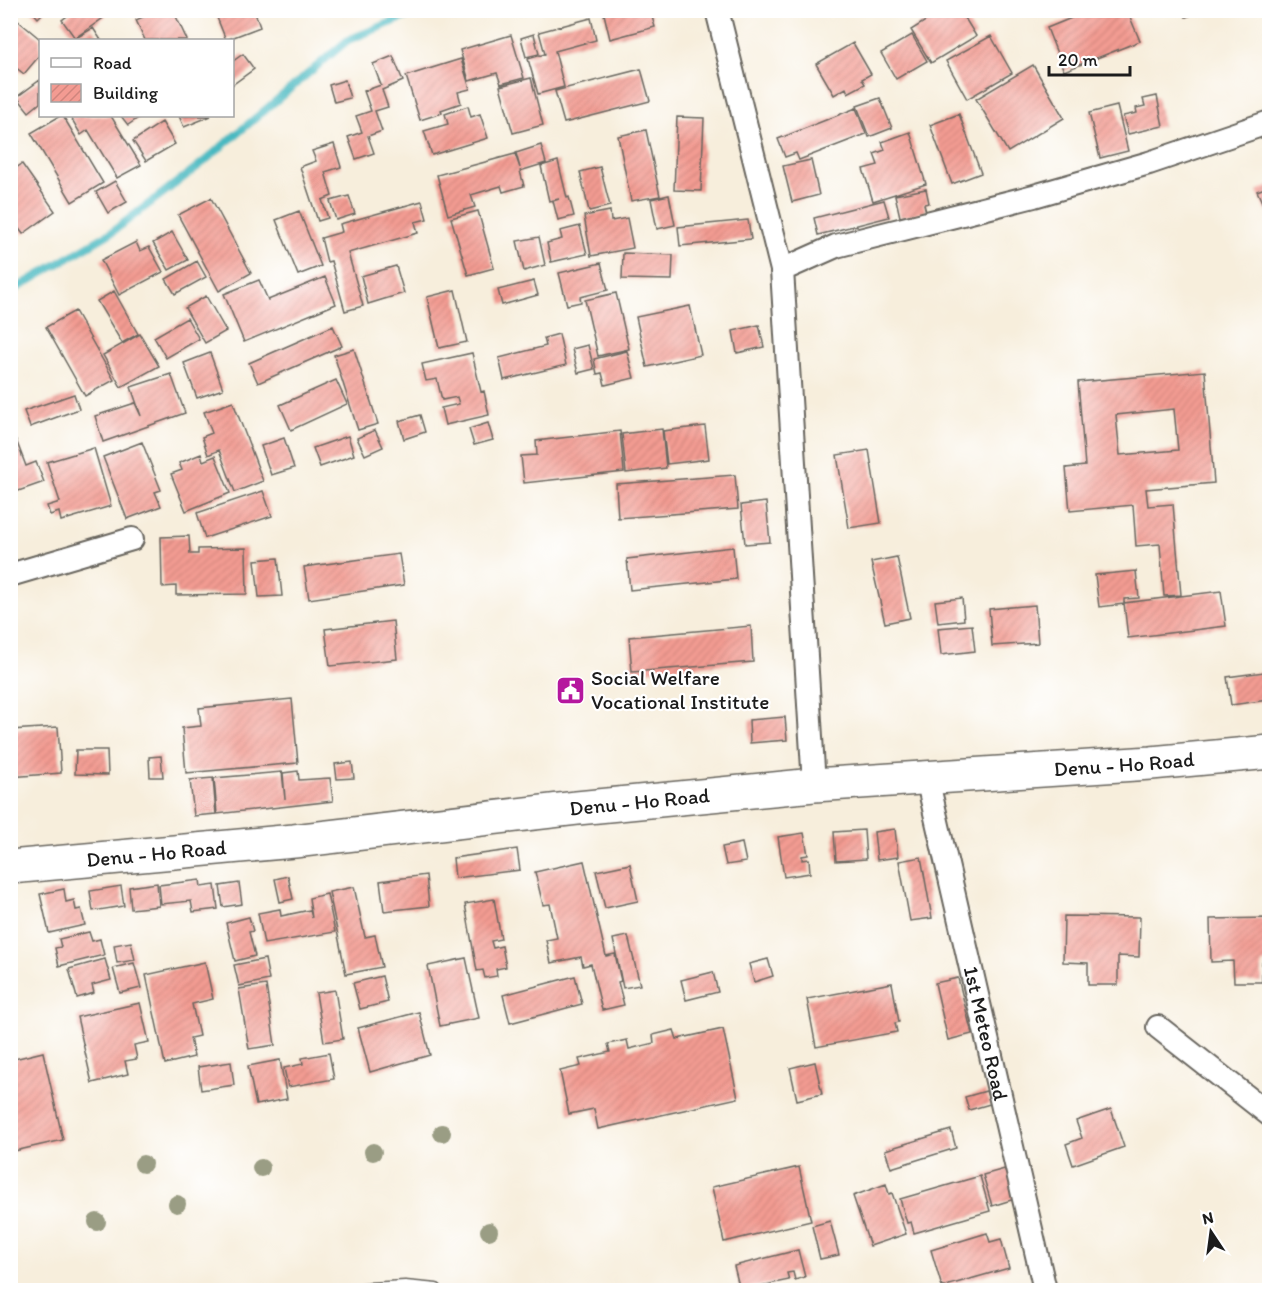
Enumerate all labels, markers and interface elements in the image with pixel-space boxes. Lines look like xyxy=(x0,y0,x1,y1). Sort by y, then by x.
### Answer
legend xyxy=(39,39,234,117)
scale bar xyxy=(1049,39,1130,77)
text: 20 m xyxy=(1058,49,1098,71)
text: Road xyxy=(93,52,132,74)
text: Building xyxy=(93,82,159,104)
place label: Social Welfare Vocational Institute xyxy=(591,665,769,714)
public building icon: Social Welfare Vocational Institute xyxy=(554,674,586,706)
street label: Denu - Ho Road xyxy=(1053,746,1196,781)
street label: Denu - Ho Road xyxy=(568,782,711,821)
street label: Denu - Ho Road xyxy=(85,834,228,872)
street label: 1st Meteo Road xyxy=(959,964,1014,1103)
north arrow xyxy=(1181,1202,1241,1262)
text: N xyxy=(1200,1207,1215,1228)

